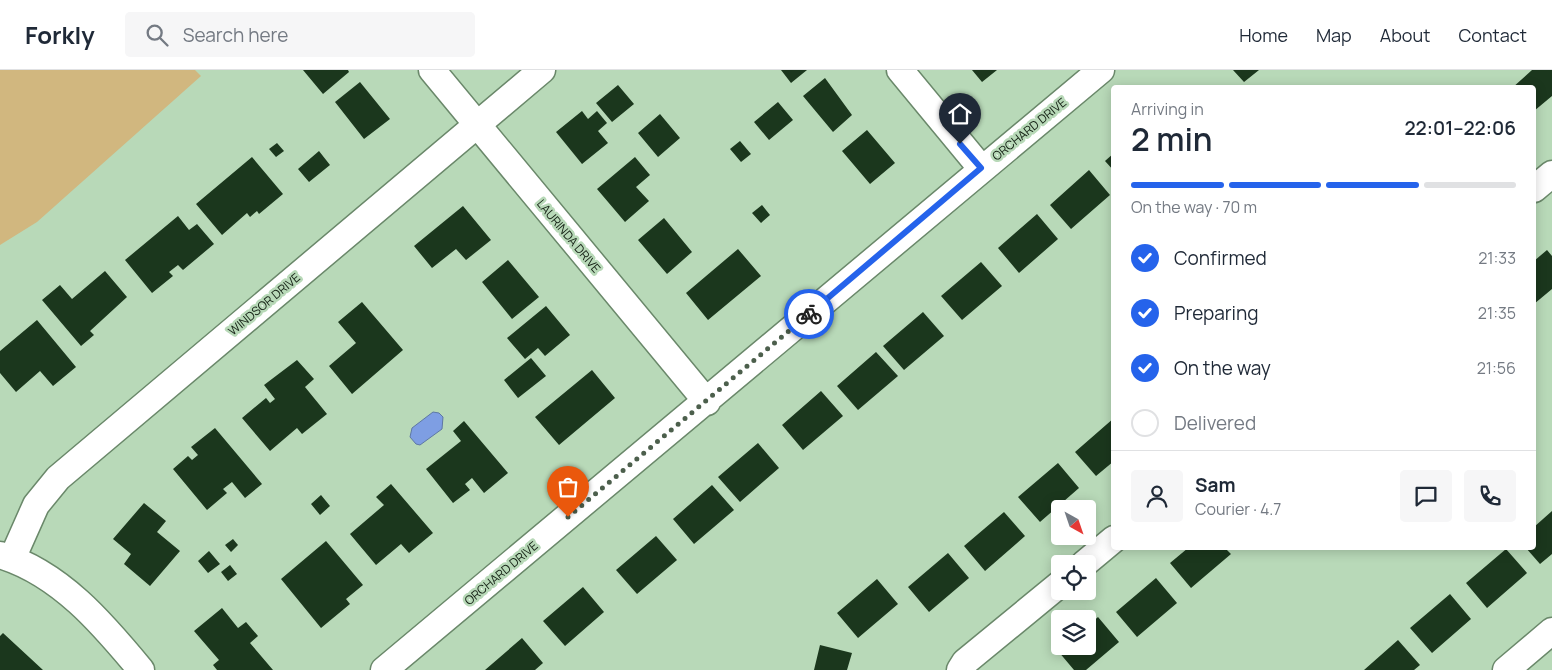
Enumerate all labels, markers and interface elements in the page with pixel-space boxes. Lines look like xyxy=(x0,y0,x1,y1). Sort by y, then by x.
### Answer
search box xyxy=(125,12,475,57)
text: Forkly xyxy=(25,18,95,51)
icon: search xyxy=(143,21,171,49)
text: Search here xyxy=(183,22,288,48)
text: Home xyxy=(1239,23,1288,47)
text: Map xyxy=(1316,23,1352,47)
text: About xyxy=(1380,23,1430,47)
text: Contact xyxy=(1458,23,1527,47)
pin xyxy=(939,93,981,144)
street label: ORCHARD DRIVE xyxy=(988,94,1070,164)
text: Arriving in xyxy=(1131,98,1204,120)
icon: home xyxy=(946,100,974,128)
text: 22:01–22:06 xyxy=(1404,115,1516,141)
text: 2 min xyxy=(1131,117,1213,161)
street label: LAURINDA DRIVE xyxy=(533,196,605,276)
text: On the way · 70 m xyxy=(1131,196,1257,218)
icon: check xyxy=(1131,244,1159,272)
text: Confirmed xyxy=(1174,245,1267,271)
text: 21:33 xyxy=(1478,247,1516,269)
street label: WINDSOR DRIVE xyxy=(225,269,304,339)
courier xyxy=(784,289,834,339)
icon: check xyxy=(1131,299,1159,327)
icon: bike xyxy=(795,300,823,328)
text: Preparing xyxy=(1174,300,1259,326)
text: 21:35 xyxy=(1478,302,1516,324)
icon: check xyxy=(1131,354,1159,382)
text: On the way xyxy=(1174,355,1271,381)
text: 21:56 xyxy=(1477,357,1516,379)
text: Delivered xyxy=(1174,410,1256,436)
pin xyxy=(547,466,589,517)
button: person xyxy=(1131,470,1183,522)
button: chat xyxy=(1400,470,1452,522)
button: phone xyxy=(1464,470,1516,522)
text: Sam xyxy=(1195,472,1236,498)
icon: bag xyxy=(554,473,582,501)
text: Courier · 4.7 xyxy=(1195,498,1281,520)
north arrow xyxy=(1051,500,1096,545)
map controls xyxy=(1051,500,1096,655)
street label: ORCHARD DRIVE xyxy=(461,537,541,609)
button: locate xyxy=(1051,555,1096,600)
button: layers xyxy=(1051,610,1096,655)

